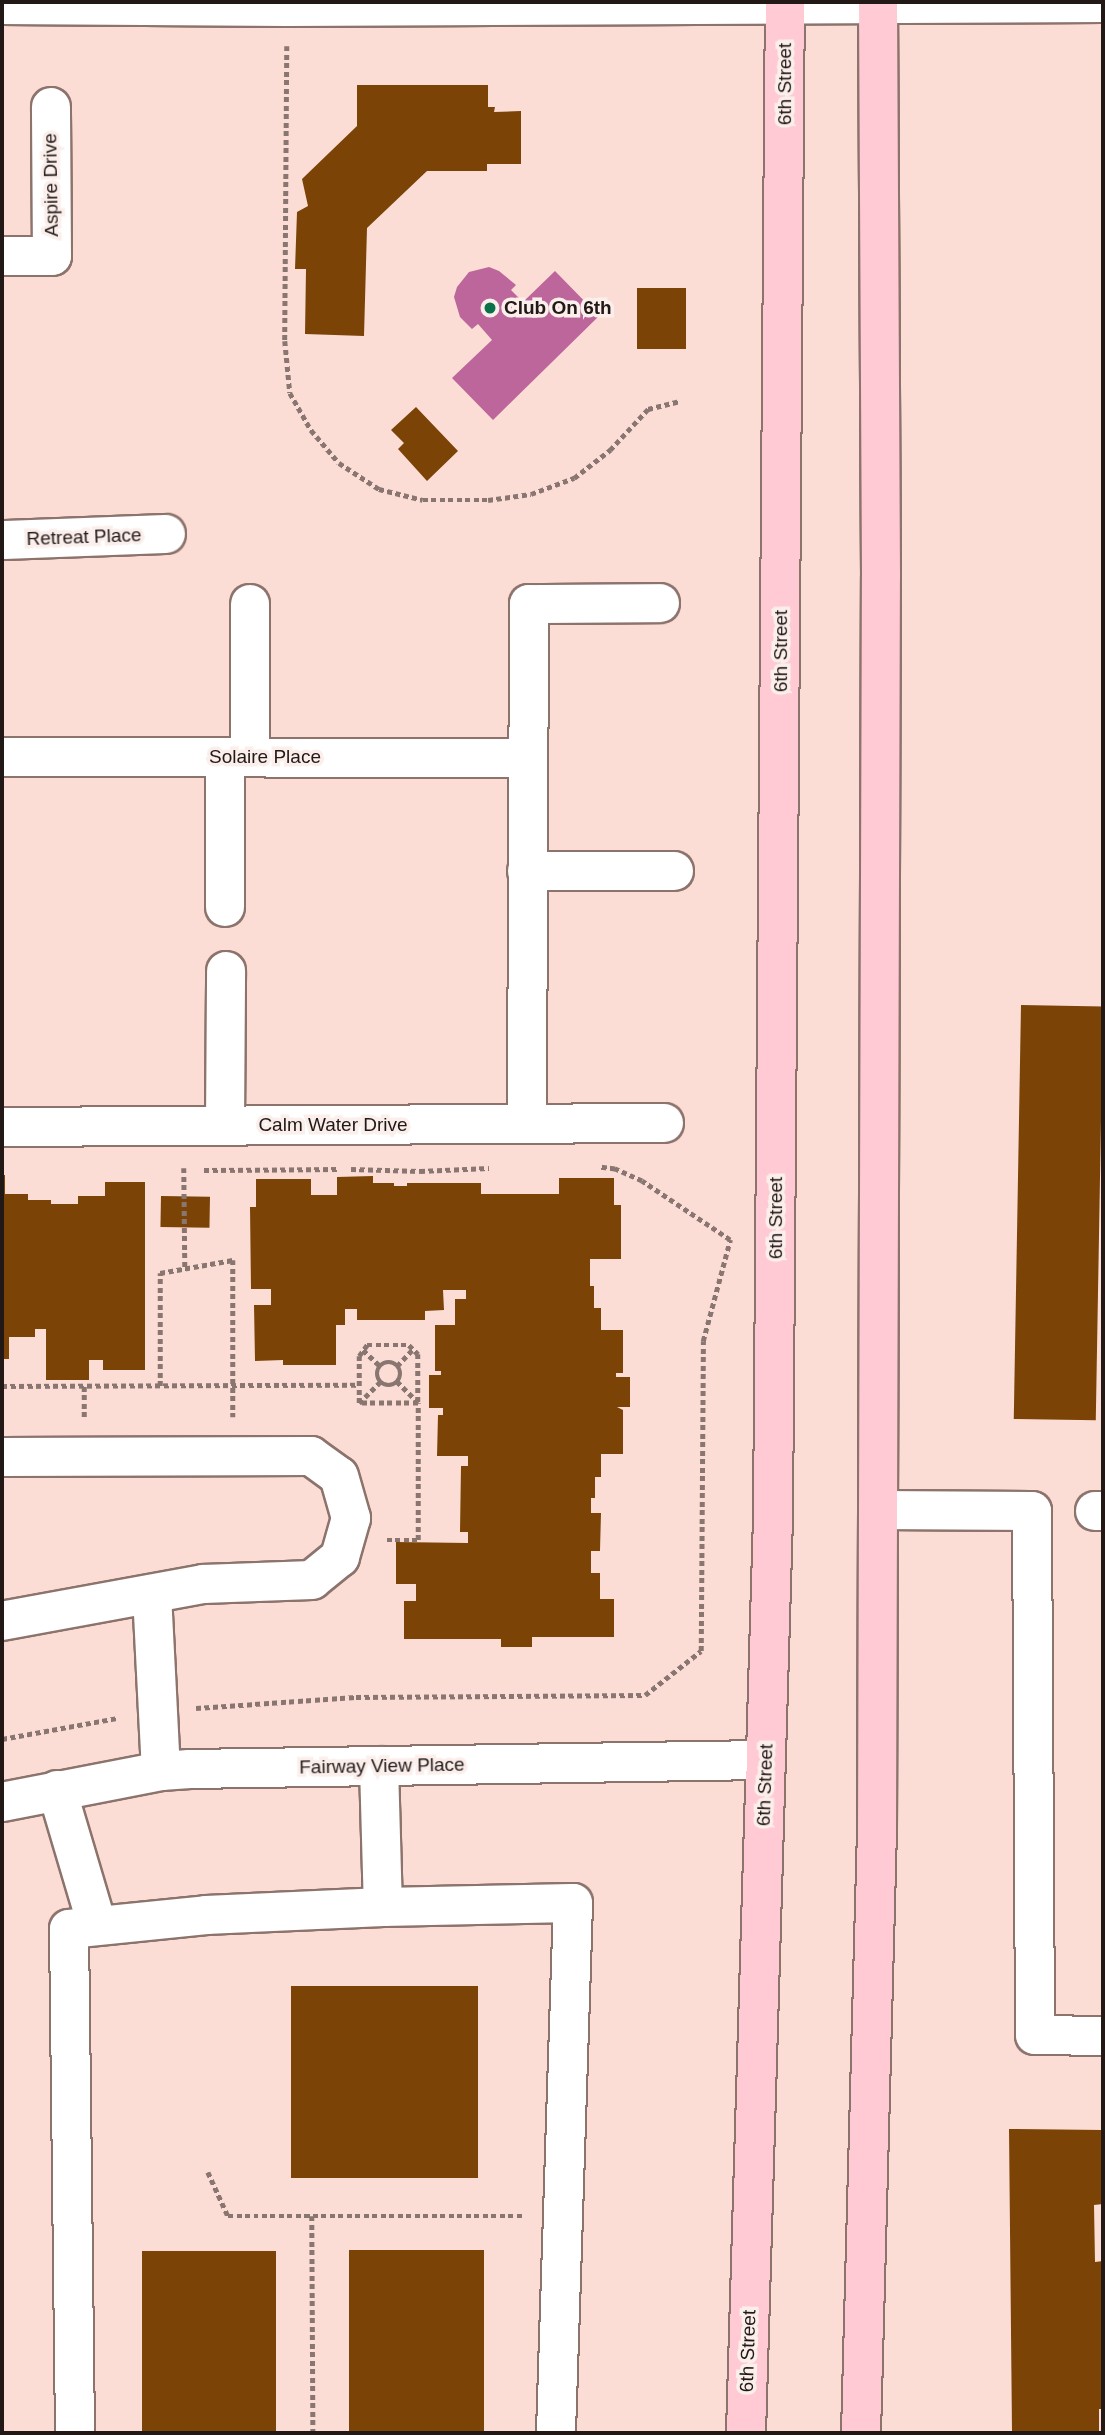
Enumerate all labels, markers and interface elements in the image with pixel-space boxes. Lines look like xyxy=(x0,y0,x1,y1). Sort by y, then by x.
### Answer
street label: 6th Street xyxy=(774,43,796,125)
street label: Aspire Drive xyxy=(39,133,63,237)
place label: Club On 6th xyxy=(504,297,612,319)
marker: Club On 6th xyxy=(482,300,498,316)
street label: Retreat Place xyxy=(26,524,142,550)
street label: 6th Street xyxy=(770,610,792,692)
street label: Solaire Place xyxy=(209,746,321,768)
street label: Calm Water Drive xyxy=(258,1114,408,1136)
street label: 6th Street xyxy=(765,1177,787,1259)
street label: 6th Street xyxy=(752,1743,778,1827)
street label: Fairway View Place xyxy=(299,1753,465,1779)
street label: 6th Street xyxy=(735,2309,761,2393)

